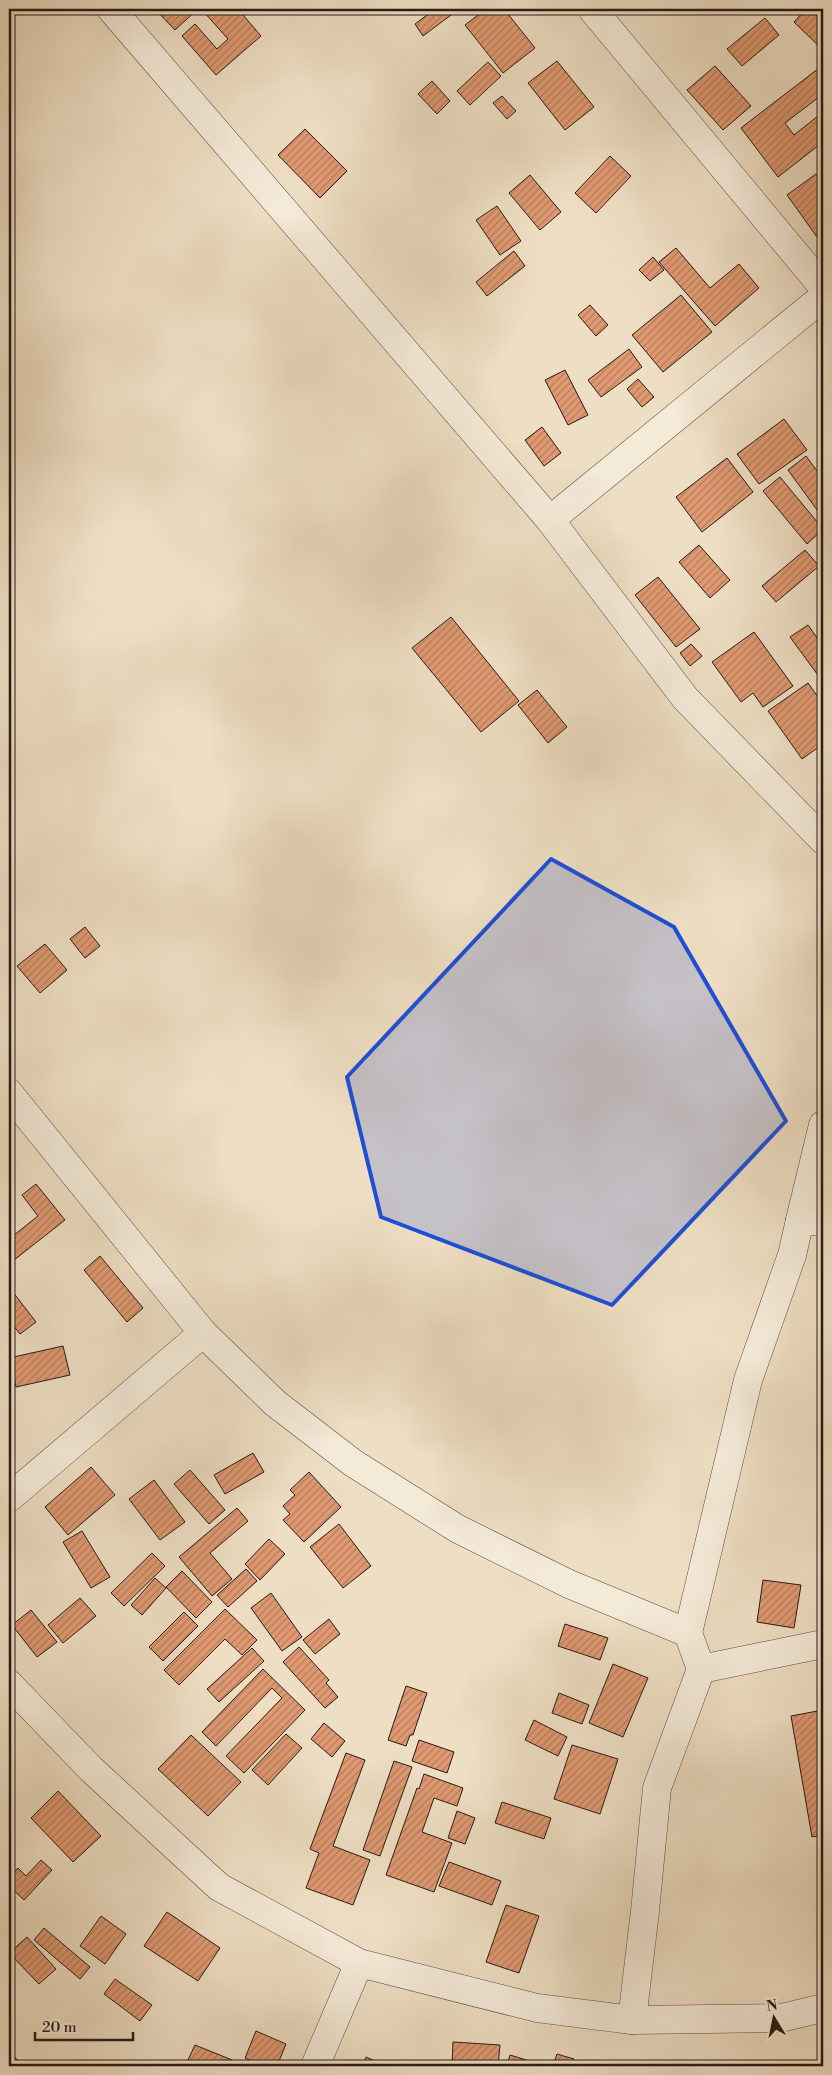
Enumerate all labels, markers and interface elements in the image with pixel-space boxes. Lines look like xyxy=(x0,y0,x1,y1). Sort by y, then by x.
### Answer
north arrow xyxy=(750,1992,800,2042)
text: N xyxy=(765,1996,779,2016)
scale bar xyxy=(35,2010,132,2042)
text: 20 m xyxy=(42,2018,77,2037)

